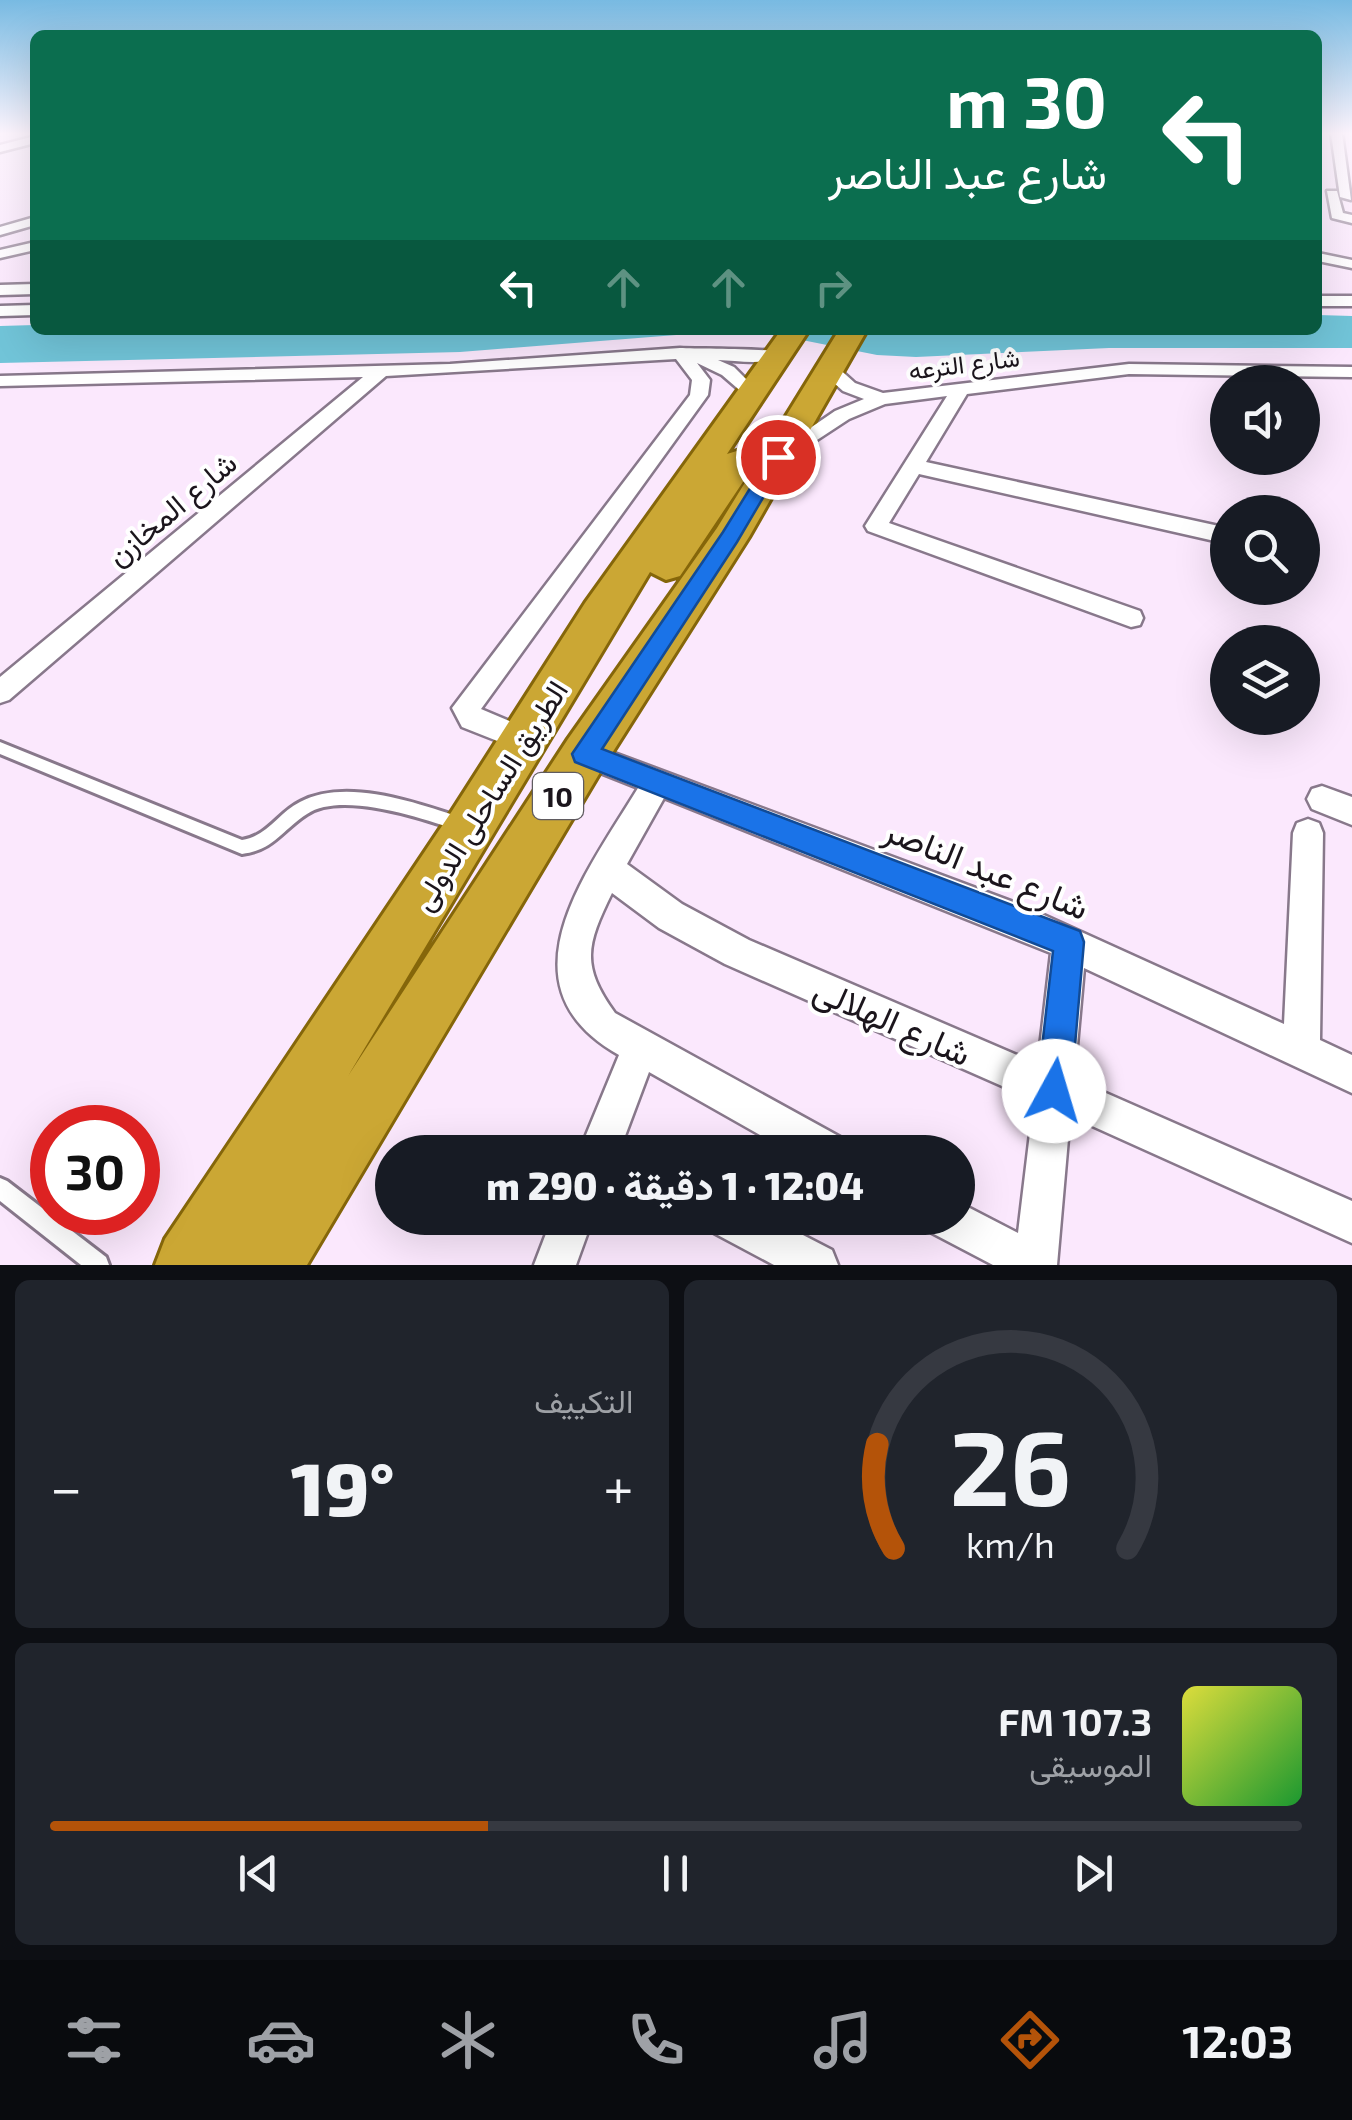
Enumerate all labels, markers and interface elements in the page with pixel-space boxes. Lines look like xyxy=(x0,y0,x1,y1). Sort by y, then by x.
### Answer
text: 30 m xyxy=(946,58,1107,142)
icon: left xyxy=(1142,70,1272,200)
text: شارع عبد الناصر xyxy=(828,144,1107,198)
icon: left xyxy=(491,260,546,315)
icon: ahead xyxy=(596,260,651,315)
icon: ahead xyxy=(701,260,756,315)
icon: right xyxy=(806,260,861,315)
street label: شارع الترعه xyxy=(907,341,1022,388)
map controls xyxy=(1210,365,1320,735)
button: sound xyxy=(1210,365,1320,475)
pin xyxy=(736,415,821,500)
icon: arrive xyxy=(751,430,806,485)
street label: شارع المخازن xyxy=(99,443,246,576)
button: search xyxy=(1210,495,1320,605)
button: layers xyxy=(1210,625,1320,735)
street label: الطريق الساحلى الدولى xyxy=(404,673,576,918)
road number: 10 xyxy=(533,773,583,819)
street label: شارع عبد الناصر xyxy=(876,807,1095,932)
street label: شارع الهلالى xyxy=(806,967,978,1078)
position arrow xyxy=(1002,1039,1106,1143)
speed limit sign: 30 xyxy=(30,1105,160,1235)
text: 12:04 · 1 دقيقة · 290 m xyxy=(486,1162,864,1208)
text: التكييف xyxy=(534,1381,634,1419)
text: 26 xyxy=(949,1402,1071,1527)
text: 19° xyxy=(291,1441,395,1531)
text: − xyxy=(50,1453,82,1519)
text: + xyxy=(603,1453,633,1519)
text: km/h xyxy=(966,1522,1055,1565)
text: 107.3 FM xyxy=(998,1698,1152,1744)
text: الموسيقى xyxy=(1029,1745,1152,1783)
icon: previous xyxy=(231,1846,286,1901)
icon: pause xyxy=(648,1846,703,1901)
icon: next xyxy=(1066,1846,1121,1901)
icon: filters xyxy=(59,2005,129,2075)
icon: car xyxy=(246,2005,316,2075)
icon: climate xyxy=(433,2005,503,2075)
icon: phone xyxy=(621,2005,691,2075)
icon: music xyxy=(808,2005,878,2075)
icon: directions xyxy=(995,2005,1065,2075)
text: 12:03 xyxy=(1182,2013,1293,2067)

